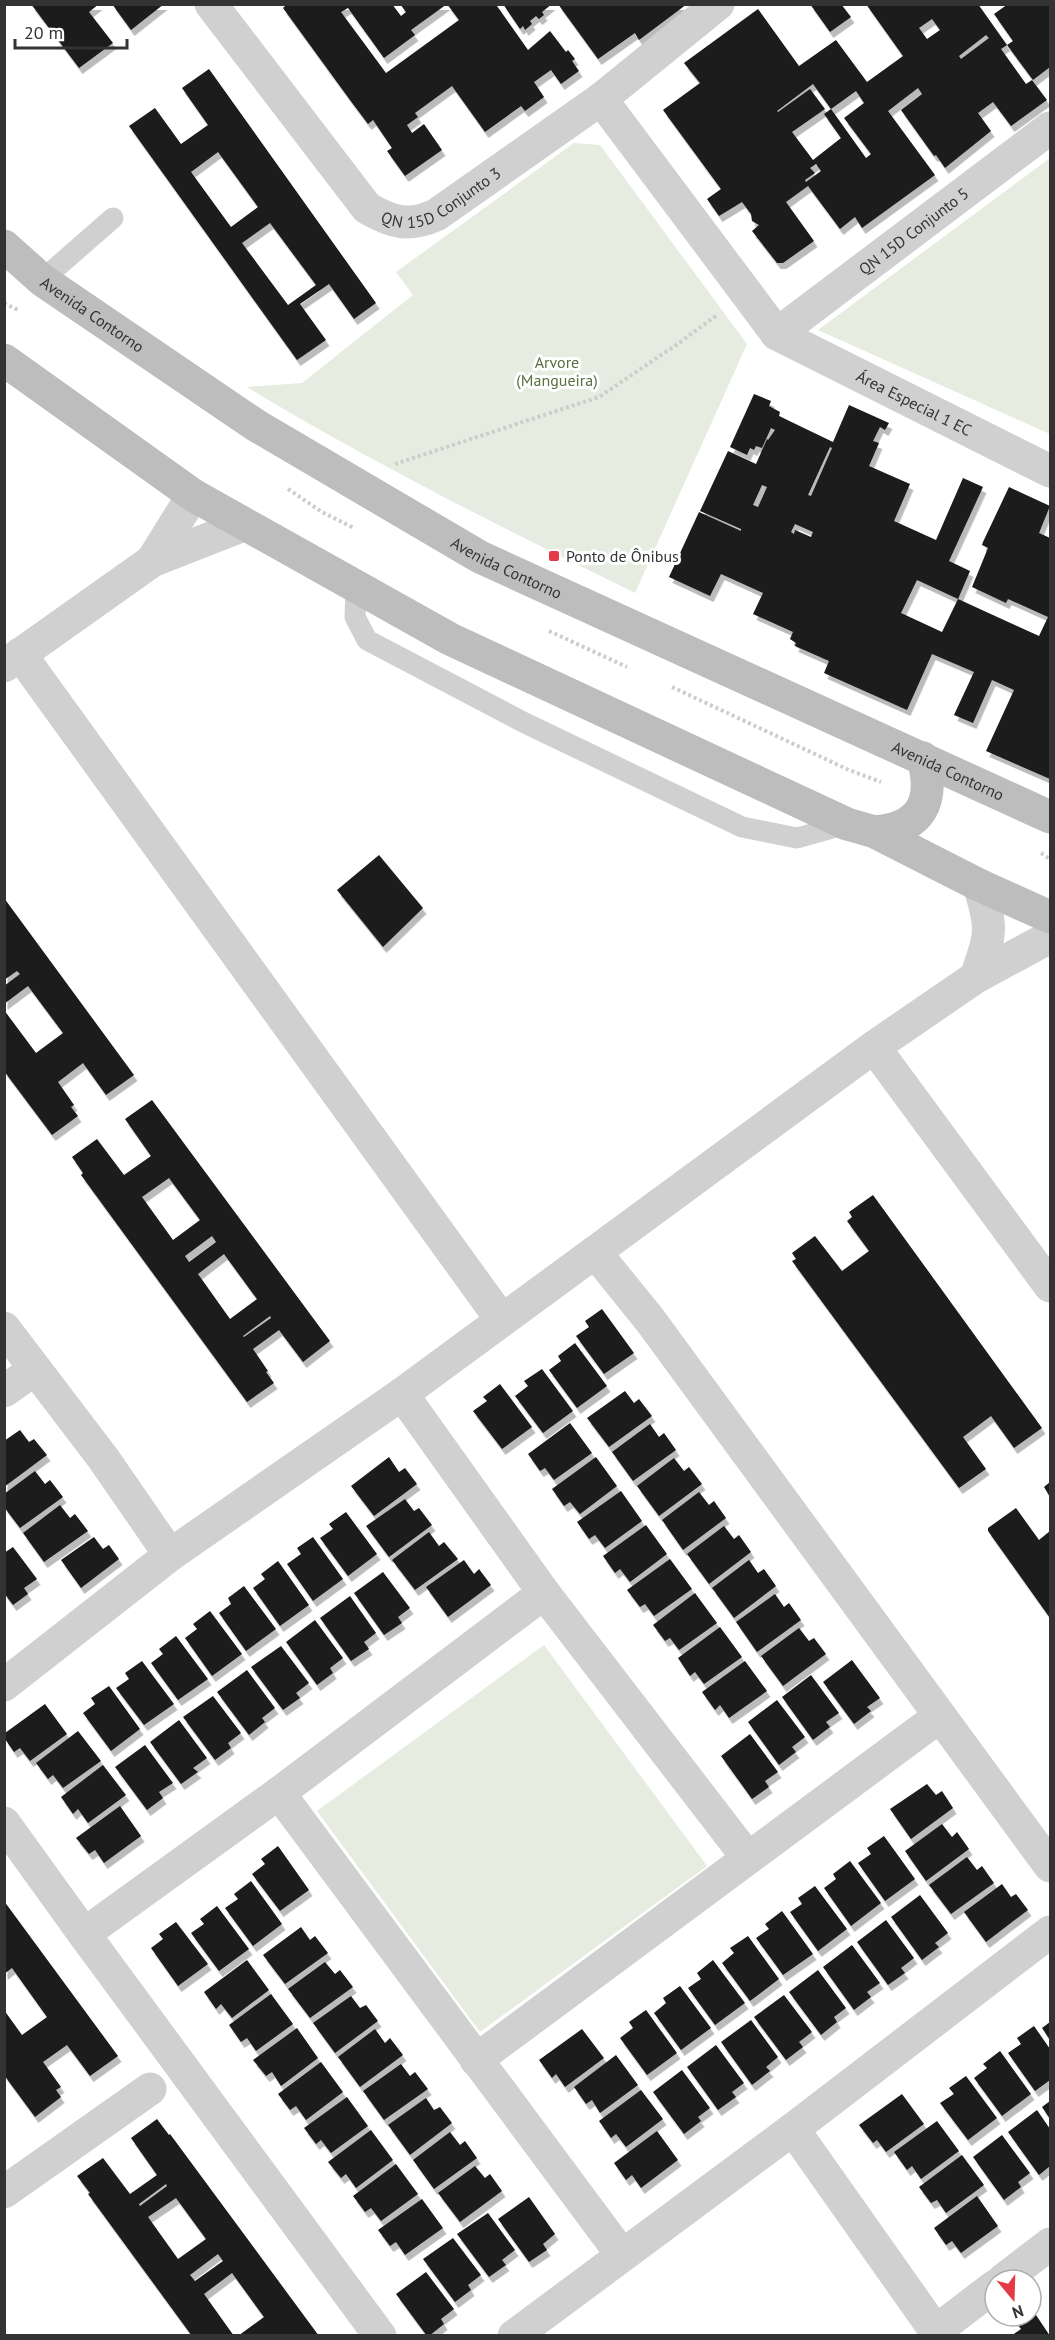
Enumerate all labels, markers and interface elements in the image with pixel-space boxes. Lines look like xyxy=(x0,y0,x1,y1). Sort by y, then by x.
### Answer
scale bar xyxy=(15,12,128,50)
text: 20 m xyxy=(24,21,63,44)
street label: QN 15D Conjunto 3 xyxy=(378,163,504,232)
street label: QN 15D Conjunto 5 xyxy=(855,183,972,279)
street label: Avenida Contorno xyxy=(37,272,148,357)
park label: Arvore (Mangueira) xyxy=(516,352,598,390)
street label: Área Especial 1 EC xyxy=(853,366,975,440)
street label: Avenida Contorno xyxy=(447,532,565,603)
place label: Ponto de Ônibus xyxy=(566,546,679,566)
marker: Ponto de Ônibus xyxy=(547,549,561,563)
street label: Avenida Contorno xyxy=(889,736,1007,805)
north arrow xyxy=(983,2268,1043,2328)
text: N xyxy=(1010,2301,1026,2323)

